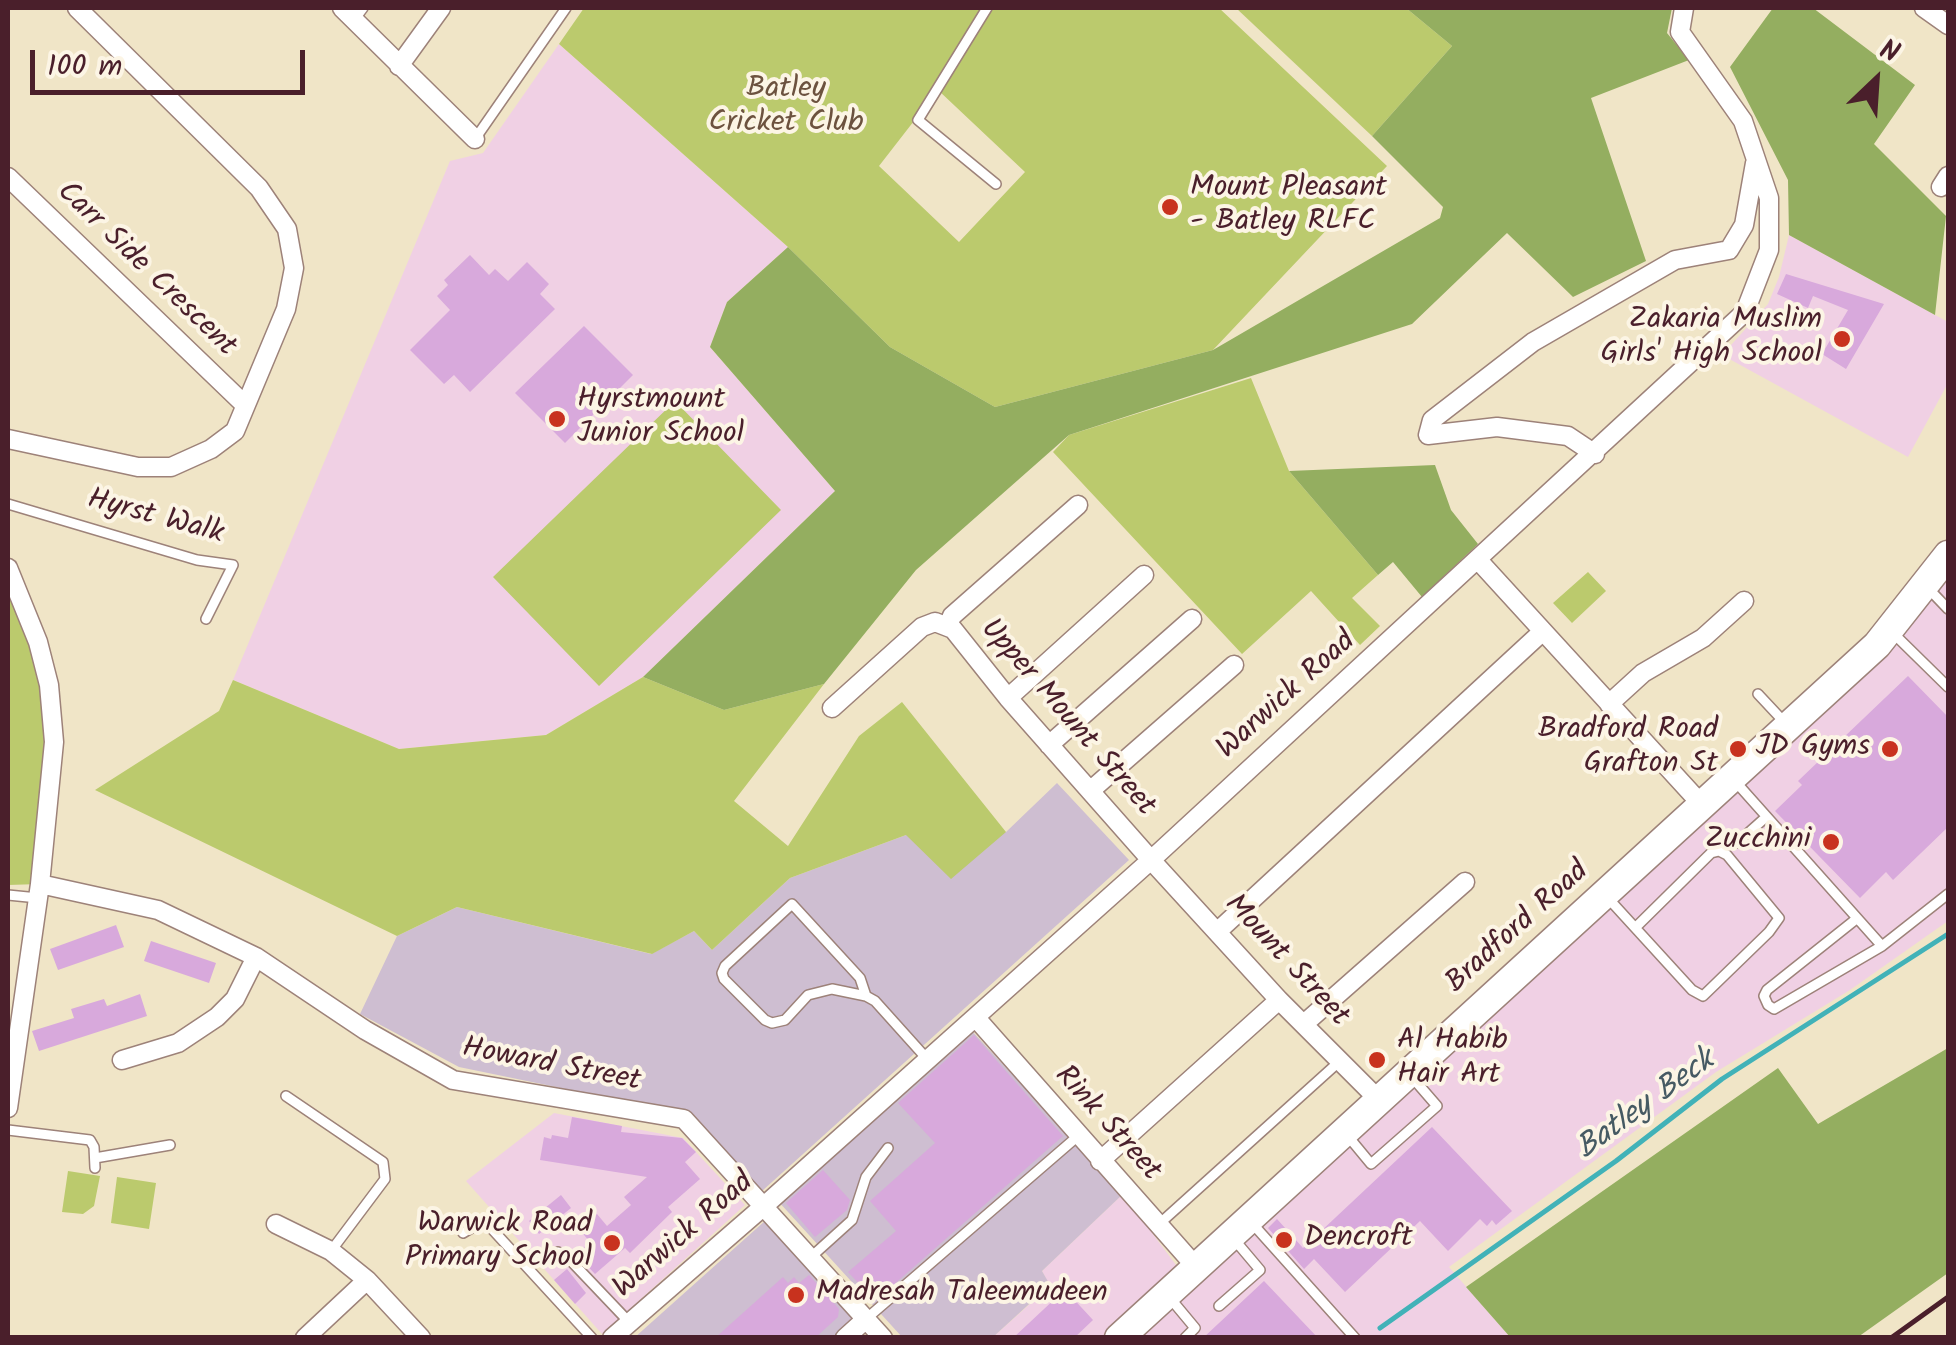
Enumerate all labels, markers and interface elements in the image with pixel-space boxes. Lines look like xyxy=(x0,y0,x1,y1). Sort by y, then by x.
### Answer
text: N xyxy=(1871,28,1906,76)
scale bar xyxy=(35,30,310,92)
north arrow xyxy=(1826,30,1926,130)
text: 100 m xyxy=(47,43,122,91)
park label: Batley Cricket Club xyxy=(708,73,864,144)
place label: Mount Pleasant - Batley RLFC xyxy=(1190,172,1387,242)
street label: Carr Side Crescent xyxy=(48,176,242,366)
marker: Mount Pleasant - Batley RLFC xyxy=(1159,196,1181,218)
place label: Zakaria Muslim Girls' High School xyxy=(1601,304,1822,374)
marker: Zakaria Muslim Girls' High School xyxy=(1831,328,1853,350)
place label: Hyrstmount Junior School xyxy=(577,384,744,454)
marker: Hyrstmount Junior School xyxy=(546,408,568,430)
street label: Hyrst Walk xyxy=(83,484,227,554)
street label: Upper Mount Street xyxy=(971,613,1161,825)
street label: Warwick Road xyxy=(1211,625,1365,769)
place label: Bradford Road Grafton St xyxy=(1538,714,1718,784)
place label: JD Gyms xyxy=(1756,731,1870,767)
marker: Bradford Road Grafton St xyxy=(1727,738,1749,760)
marker: JD Gyms xyxy=(1879,738,1901,760)
place label: Zucchini xyxy=(1705,824,1811,860)
marker: Zucchini xyxy=(1820,831,1842,853)
street label: Bradford Road xyxy=(1440,855,1598,1003)
street label: Mount Street xyxy=(1215,889,1355,1035)
place label: Al Habib Hair Art xyxy=(1397,1025,1507,1096)
street label: Howard Street xyxy=(459,1032,643,1102)
water label: Batley Beck xyxy=(1570,1044,1724,1170)
marker: Al Habib Hair Art xyxy=(1366,1049,1388,1071)
street label: Rink Street xyxy=(1045,1060,1167,1190)
street label: Warwick Road xyxy=(607,1166,763,1308)
place label: Warwick Road Primary School xyxy=(405,1208,592,1278)
place label: Dencroft xyxy=(1304,1222,1413,1258)
marker: Dencroft xyxy=(1273,1229,1295,1251)
marker: Warwick Road Primary School xyxy=(601,1232,623,1254)
place label: Madresah Taleemudeen xyxy=(816,1277,1108,1313)
marker: Madresah Taleemudeen xyxy=(785,1284,807,1306)

